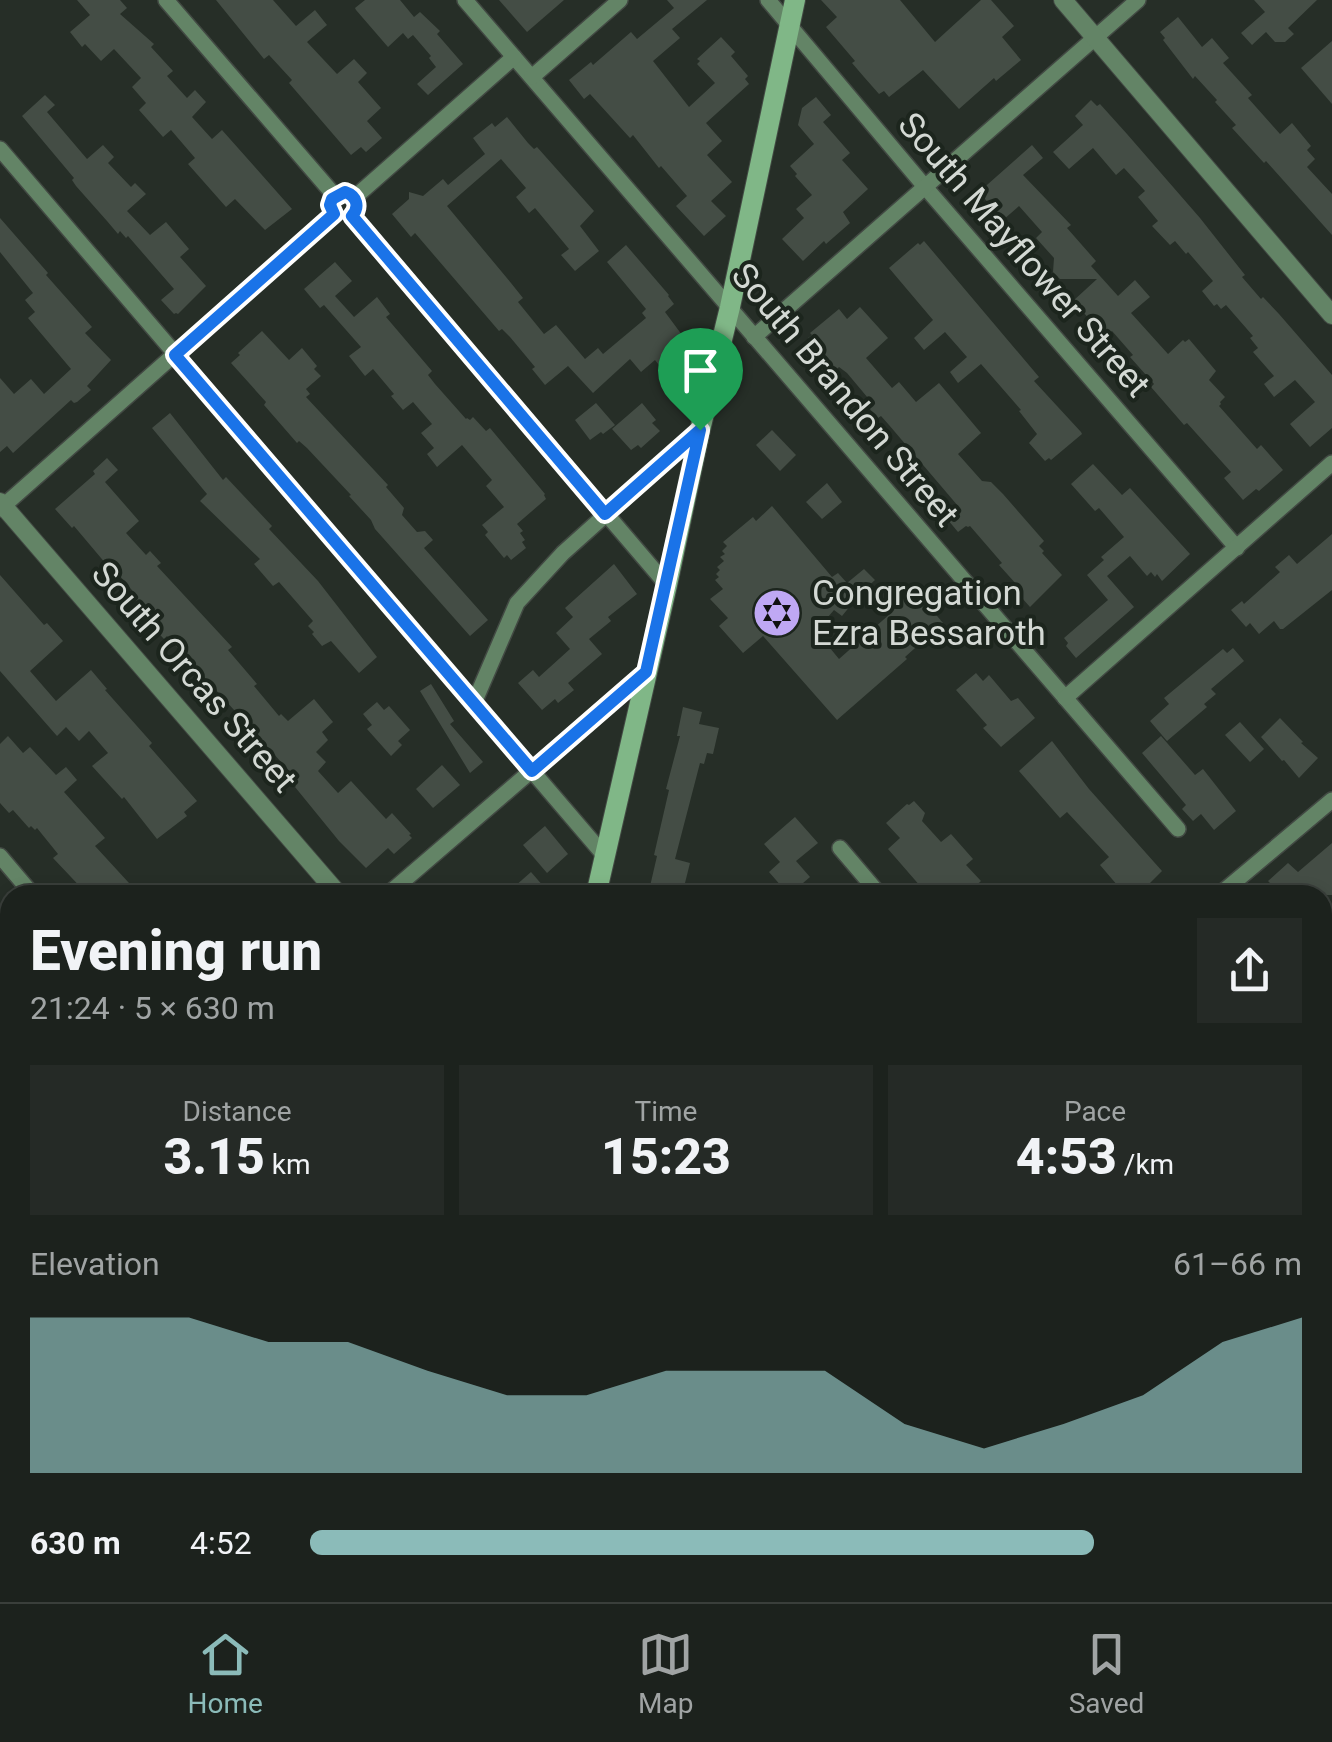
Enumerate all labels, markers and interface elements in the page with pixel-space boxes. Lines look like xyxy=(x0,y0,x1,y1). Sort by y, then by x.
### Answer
street label: South Mayflower Street xyxy=(889,105,1159,405)
street label: South Brandon Street xyxy=(723,255,967,535)
pin xyxy=(658,328,743,431)
icon: arrive xyxy=(673,343,728,398)
street label: South Orcas Street xyxy=(83,554,305,800)
place label: Congregation Ezra Bessaroth xyxy=(812,573,1046,654)
synagogue icon: Congregation Ezra Bessaroth xyxy=(751,587,803,639)
button: share xyxy=(1197,918,1302,1023)
text: Evening run xyxy=(30,919,322,983)
text: 21:24 · 5 × 630 m xyxy=(30,989,275,1027)
text: Distance xyxy=(183,1095,292,1128)
text: Time xyxy=(635,1095,697,1128)
text: Pace xyxy=(1064,1095,1126,1128)
text: 3.15 xyxy=(163,1128,265,1186)
text: 15:23 xyxy=(601,1128,731,1186)
text: 4:53 xyxy=(1016,1128,1117,1186)
text: km xyxy=(265,1148,311,1181)
text: /km xyxy=(1117,1148,1174,1181)
text: Elevation xyxy=(30,1245,160,1283)
text: 61–66 m xyxy=(1173,1245,1302,1283)
text: 630 m xyxy=(30,1524,121,1562)
text: 4:52 xyxy=(190,1524,252,1562)
tab: Home xyxy=(188,1627,263,1720)
tab: Map xyxy=(638,1627,694,1720)
tab: Saved xyxy=(1069,1627,1144,1720)

